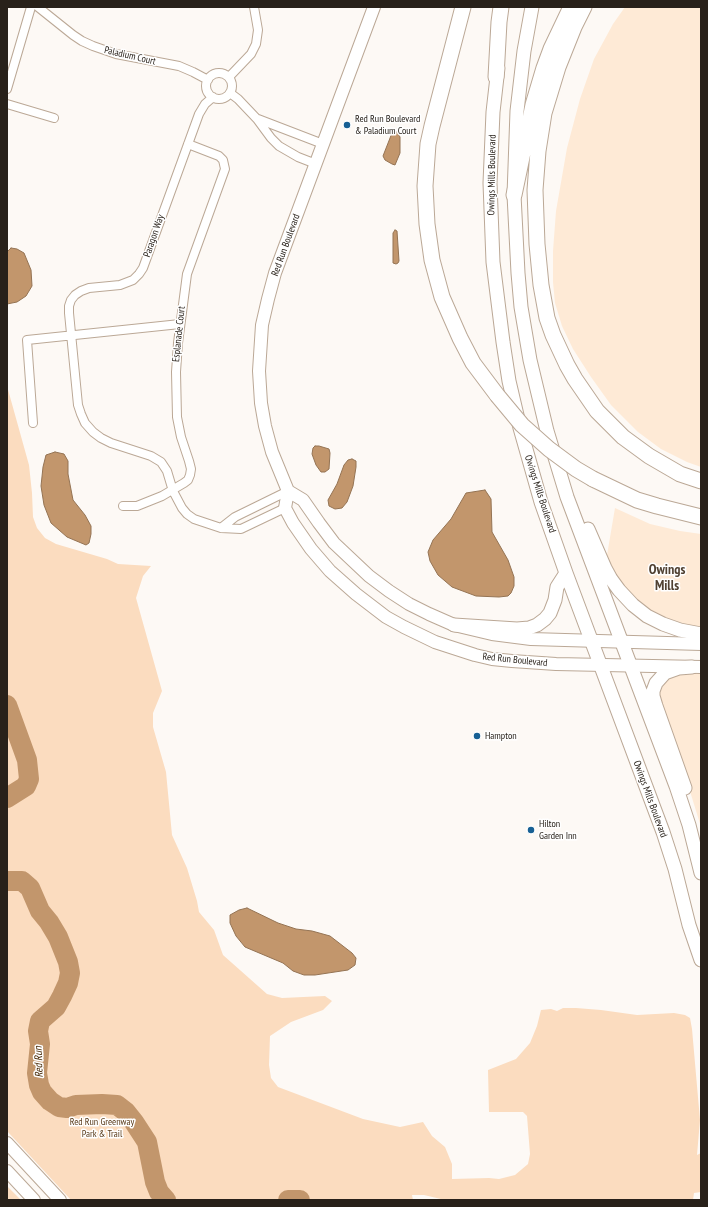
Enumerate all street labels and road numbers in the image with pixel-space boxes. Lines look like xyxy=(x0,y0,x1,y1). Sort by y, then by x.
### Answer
street label: Paladium Court xyxy=(103,44,157,68)
street label: Owings Mills Boulevard xyxy=(485,134,499,216)
street label: Red Run Boulevard xyxy=(269,212,303,278)
street label: Paragon Way xyxy=(141,213,167,259)
street label: Esplanade Court xyxy=(170,306,188,362)
street label: Owings Mills Boulevard xyxy=(522,454,558,534)
street label: Red Run Boulevard xyxy=(482,651,548,669)
street label: Owings Mills Boulevard xyxy=(630,759,670,839)

